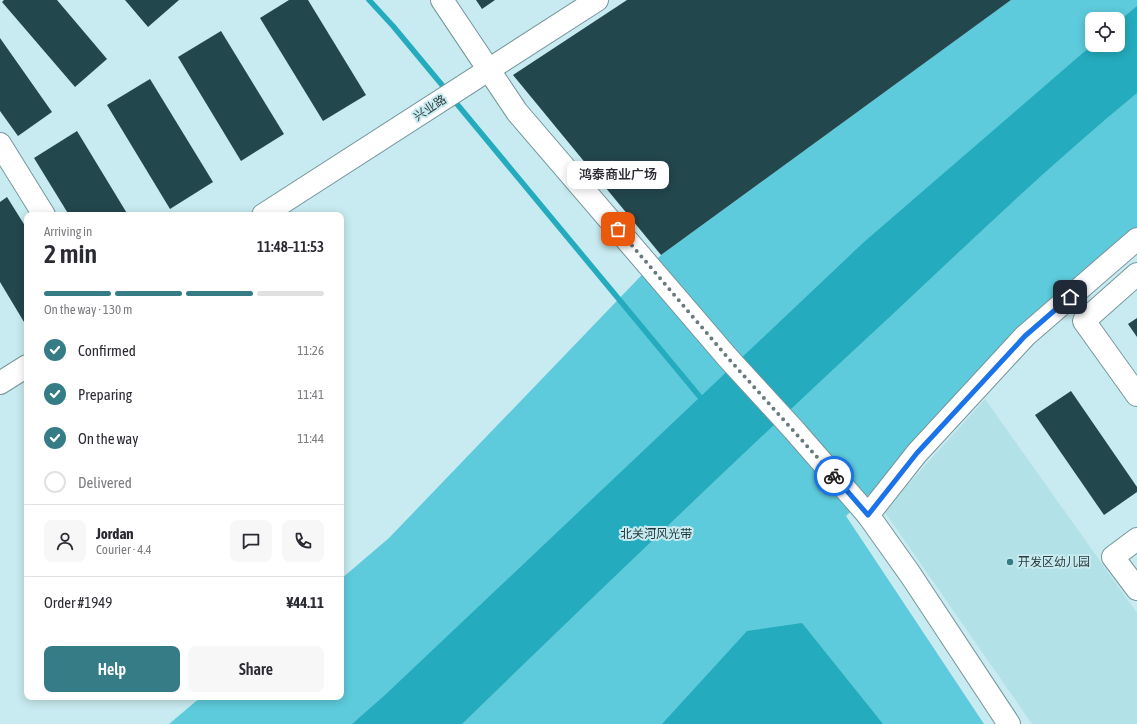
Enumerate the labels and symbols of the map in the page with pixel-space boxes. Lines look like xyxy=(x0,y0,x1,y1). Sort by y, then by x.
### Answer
street label: 兴业路 xyxy=(411,92,449,124)
callout: 鸿泰商业广场 xyxy=(567,161,669,189)
pin xyxy=(601,212,635,246)
pin xyxy=(1053,280,1087,314)
courier xyxy=(814,456,854,496)
park label: 北关河风光带 xyxy=(620,527,692,541)
place label: 开发区幼儿园 xyxy=(1018,555,1090,569)
marker: 开发区幼儿园 xyxy=(1005,557,1015,567)

